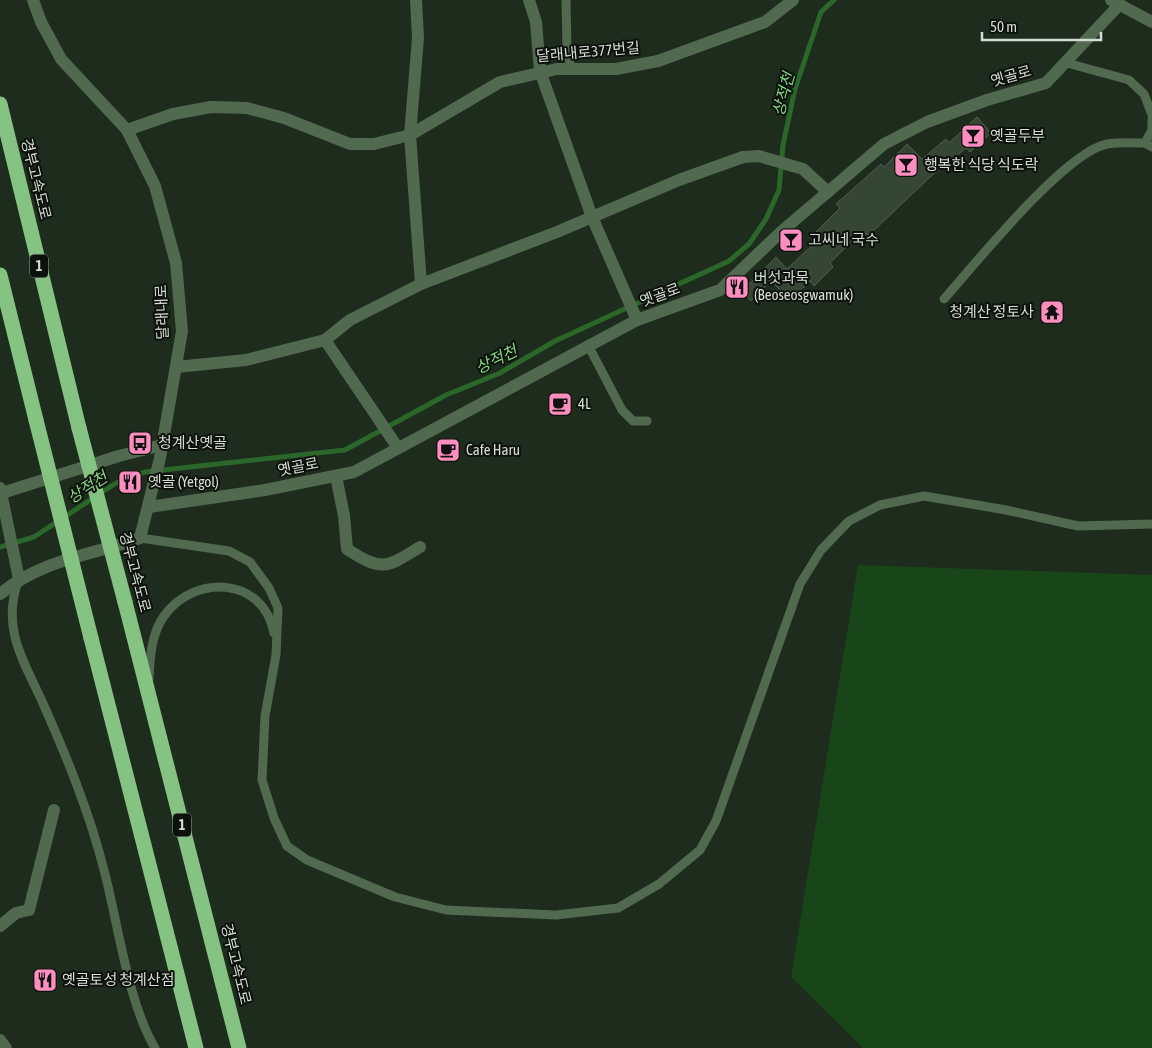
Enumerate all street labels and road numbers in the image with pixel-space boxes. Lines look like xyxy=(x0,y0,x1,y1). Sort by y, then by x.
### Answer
street label: 달래내로377번길 xyxy=(535,39,640,64)
street label: 옛골로 xyxy=(989,62,1033,89)
street label: 경부고속도로 xyxy=(18,137,55,221)
road number: 1 xyxy=(30,255,48,278)
street label: 옛골로 xyxy=(637,279,682,310)
street label: 달래내로 xyxy=(152,284,171,340)
street label: 옛골로 xyxy=(276,454,320,479)
street label: 경부고속도로 xyxy=(117,530,154,614)
road number: 1 xyxy=(173,814,191,836)
street label: 경부고속도로 xyxy=(218,922,255,1006)

